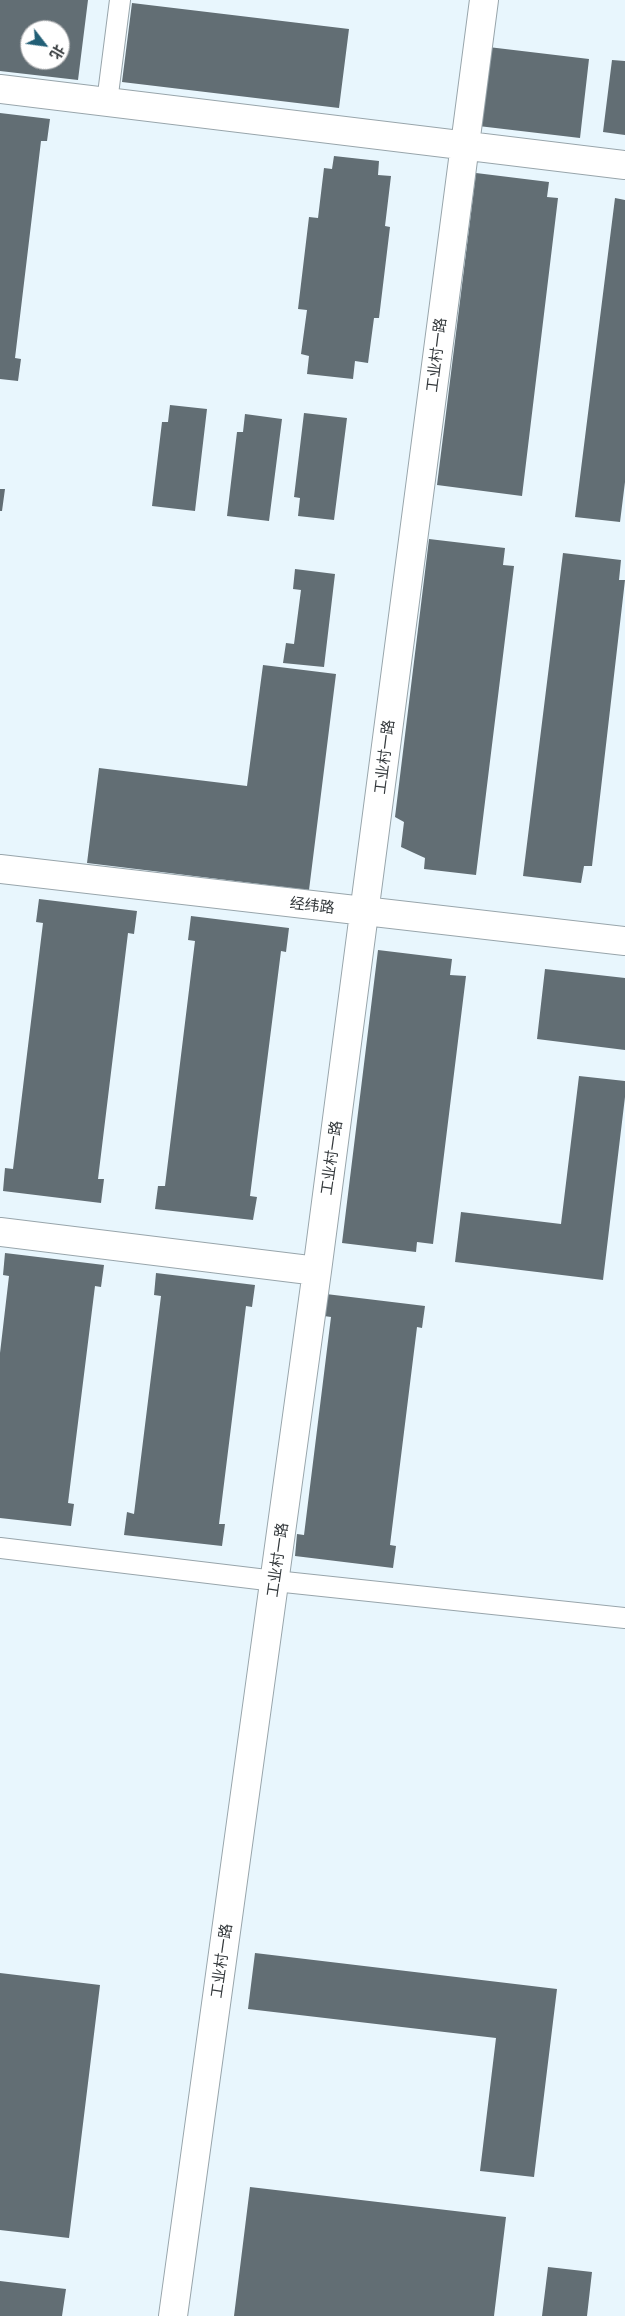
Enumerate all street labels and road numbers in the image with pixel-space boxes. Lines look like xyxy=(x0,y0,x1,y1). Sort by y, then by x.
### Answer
street label: 工业村一路 xyxy=(423,317,451,393)
street label: 工业村一路 xyxy=(371,719,399,795)
street label: 经纬路 xyxy=(289,894,335,918)
street label: 工业村一路 xyxy=(318,1120,346,1196)
street label: 工业村一路 xyxy=(264,1522,292,1598)
street label: 工业村一路 xyxy=(208,1923,236,1999)

